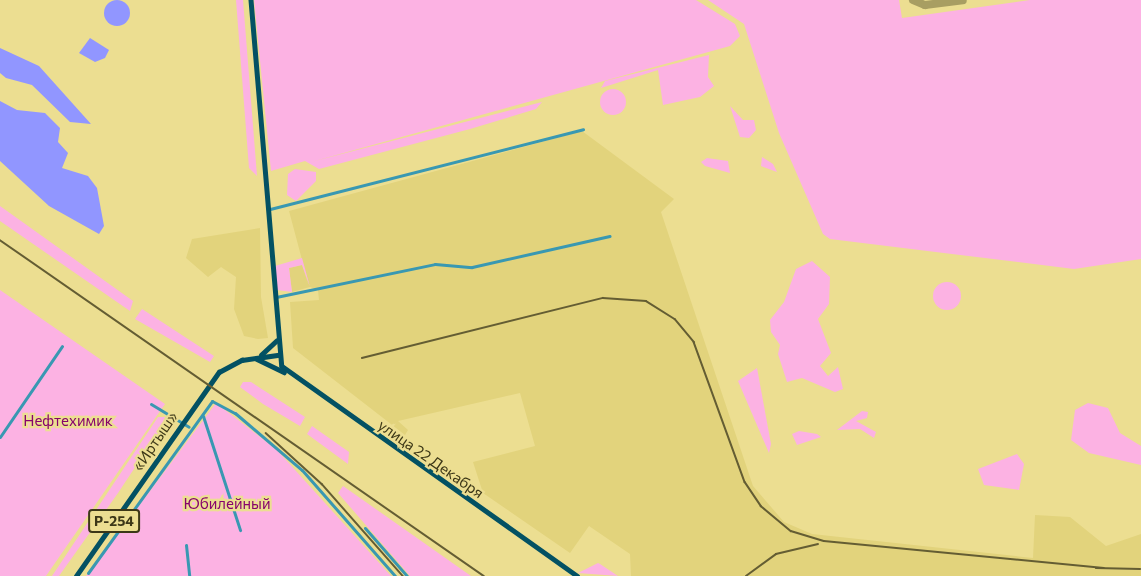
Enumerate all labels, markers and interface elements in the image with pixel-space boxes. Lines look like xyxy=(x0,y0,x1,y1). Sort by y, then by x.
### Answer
street label: «Иртыш» xyxy=(129,408,181,474)
park label: Нефтехимик xyxy=(23,412,113,430)
street label: улица 22 Декабря xyxy=(375,416,487,502)
park label: Юбилейный xyxy=(183,495,271,513)
road number: Р-254 xyxy=(87,510,141,532)

